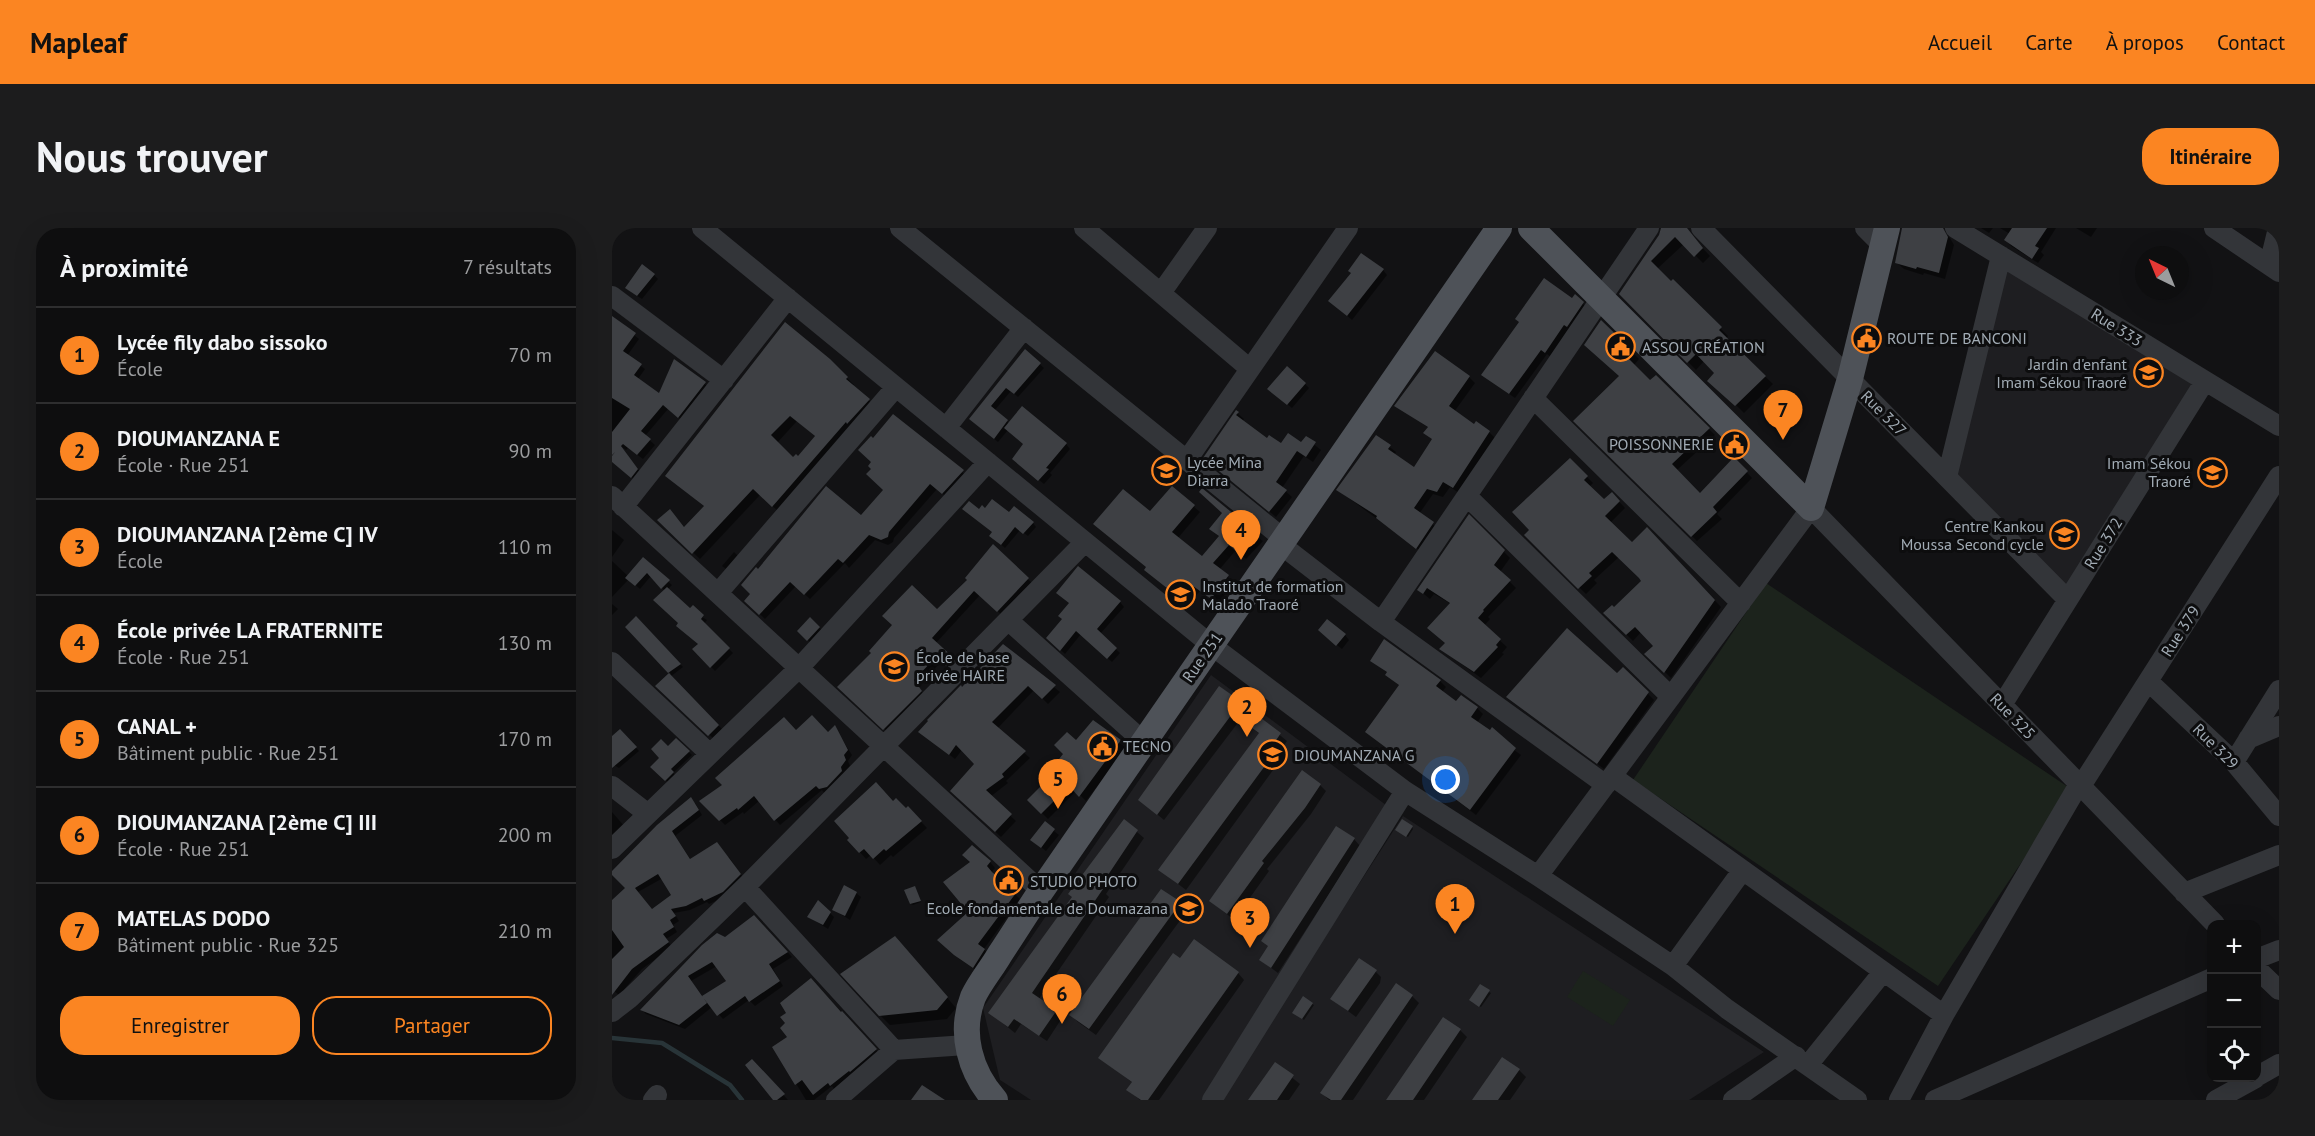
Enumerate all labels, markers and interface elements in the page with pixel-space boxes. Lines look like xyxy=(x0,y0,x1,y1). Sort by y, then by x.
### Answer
text: Mapleaf xyxy=(30,24,127,61)
text: Accueil xyxy=(1928,29,1992,56)
text: Carte xyxy=(2025,29,2073,56)
text: À propos xyxy=(2106,29,2184,56)
text: Contact xyxy=(2217,29,2285,56)
button: Itinéraire xyxy=(2142,128,2279,185)
text: Nous trouver xyxy=(36,129,267,184)
north arrow xyxy=(2135,246,2189,300)
text: À proximité xyxy=(60,251,188,284)
text: 7 résultats xyxy=(463,254,552,280)
street label: Rue 333 xyxy=(2088,304,2146,350)
public building icon: ROUTE DE BANCONI xyxy=(1850,322,1882,354)
text: Lycée fily dabo sissoko xyxy=(117,328,328,356)
place label: ROUTE DE BANCONI xyxy=(1887,328,2027,348)
public building icon: ASSOU CRÉATION xyxy=(1605,331,1637,363)
place label: ASSOU CRÉATION xyxy=(1642,337,1765,357)
text: 1 xyxy=(74,342,85,368)
text: 70 m xyxy=(509,342,552,368)
place label: Jardin d'enfant Imam Sékou Traoré xyxy=(1996,354,2128,392)
text: École xyxy=(117,356,163,382)
school or university icon: Jardin d'enfant Imam Sékou Traoré xyxy=(2132,357,2164,389)
street label: Rue 327 xyxy=(1857,386,1911,440)
pin: 7 xyxy=(1764,390,1802,440)
text: DIOUMANZANA E xyxy=(117,424,280,452)
public building icon: POISSONNERIE xyxy=(1719,428,1751,460)
place label: POISSONNERIE xyxy=(1609,434,1714,454)
text: 2 xyxy=(74,438,85,464)
text: 90 m xyxy=(509,438,552,464)
text: École · Rue 251 xyxy=(117,452,250,478)
place label: Lycée Mina Diarra xyxy=(1187,452,1262,490)
place label: Imam Sékou Traoré xyxy=(2107,453,2191,491)
school or university icon: Lycée Mina Diarra xyxy=(1150,455,1182,487)
school or university icon: Imam Sékou Traoré xyxy=(2196,456,2228,488)
pin: 4 xyxy=(1222,510,1260,560)
street label: Rue 372 xyxy=(2080,514,2126,572)
place label: Centre Kankou Moussa Second cycle xyxy=(1901,516,2044,554)
school or university icon: Centre Kankou Moussa Second cycle xyxy=(2049,519,2081,551)
text: DIOUMANZANA [2ème C] IV xyxy=(117,520,378,548)
text: 3 xyxy=(74,534,85,560)
text: 110 m xyxy=(498,534,552,560)
text: École xyxy=(117,548,163,574)
place label: Institut de formation Malado Traoré xyxy=(1202,576,1344,614)
school or university icon: Institut de formation Malado Traoré xyxy=(1165,579,1197,611)
street label: Rue 379 xyxy=(2156,602,2204,660)
text: École privée LA FRATERNITE xyxy=(117,616,383,644)
street label: Rue 251 xyxy=(1178,628,1226,686)
text: 4 xyxy=(74,630,85,656)
text: 130 m xyxy=(498,630,552,656)
text: École · Rue 251 xyxy=(117,644,250,670)
place label: École de base privée HAIRE xyxy=(916,647,1010,685)
school or university icon: École de base privée HAIRE xyxy=(879,650,911,682)
pin: 2 xyxy=(1228,688,1266,737)
street label: Rue 325 xyxy=(1986,689,2040,743)
text: CANAL + xyxy=(117,712,197,740)
street label: Rue 329 xyxy=(2189,719,2243,773)
text: 5 xyxy=(74,726,85,752)
text: 170 m xyxy=(498,726,552,752)
public building icon: TECNO xyxy=(1086,730,1118,762)
place label: TECNO xyxy=(1123,736,1171,756)
school or university icon: DIOUMANZANA G xyxy=(1257,739,1289,771)
text: Bâtiment public · Rue 251 xyxy=(117,740,339,766)
place label: DIOUMANZANA G xyxy=(1294,745,1415,765)
pin: 5 xyxy=(1038,760,1078,809)
your location xyxy=(1431,765,1460,794)
text: DIOUMANZANA [2ème C] III xyxy=(117,808,377,836)
text: 6 xyxy=(74,822,85,848)
text: 200 m xyxy=(498,822,552,848)
text: École · Rue 251 xyxy=(117,836,250,862)
public building icon: STUDIO PHOTO xyxy=(993,865,1025,897)
place label: STUDIO PHOTO xyxy=(1030,871,1137,891)
pin: 1 xyxy=(1436,884,1474,934)
school or university icon: Ecole fondamentale de Doumazana xyxy=(1173,892,1205,924)
place label: Ecole fondamentale de Doumazana xyxy=(926,898,1168,918)
pin: 3 xyxy=(1230,898,1270,948)
text: MATELAS DODO xyxy=(117,904,270,932)
text: 7 xyxy=(74,918,85,944)
text: 210 m xyxy=(498,918,552,944)
map controls xyxy=(2207,920,2261,1082)
button: + xyxy=(2207,920,2261,974)
text: Bâtiment public · Rue 325 xyxy=(117,932,339,958)
pin: 6 xyxy=(1042,974,1082,1024)
button: − xyxy=(2207,974,2261,1028)
button: Enregistrer xyxy=(60,996,300,1055)
button: Partager xyxy=(312,996,552,1055)
button: locate xyxy=(2207,1028,2261,1082)

